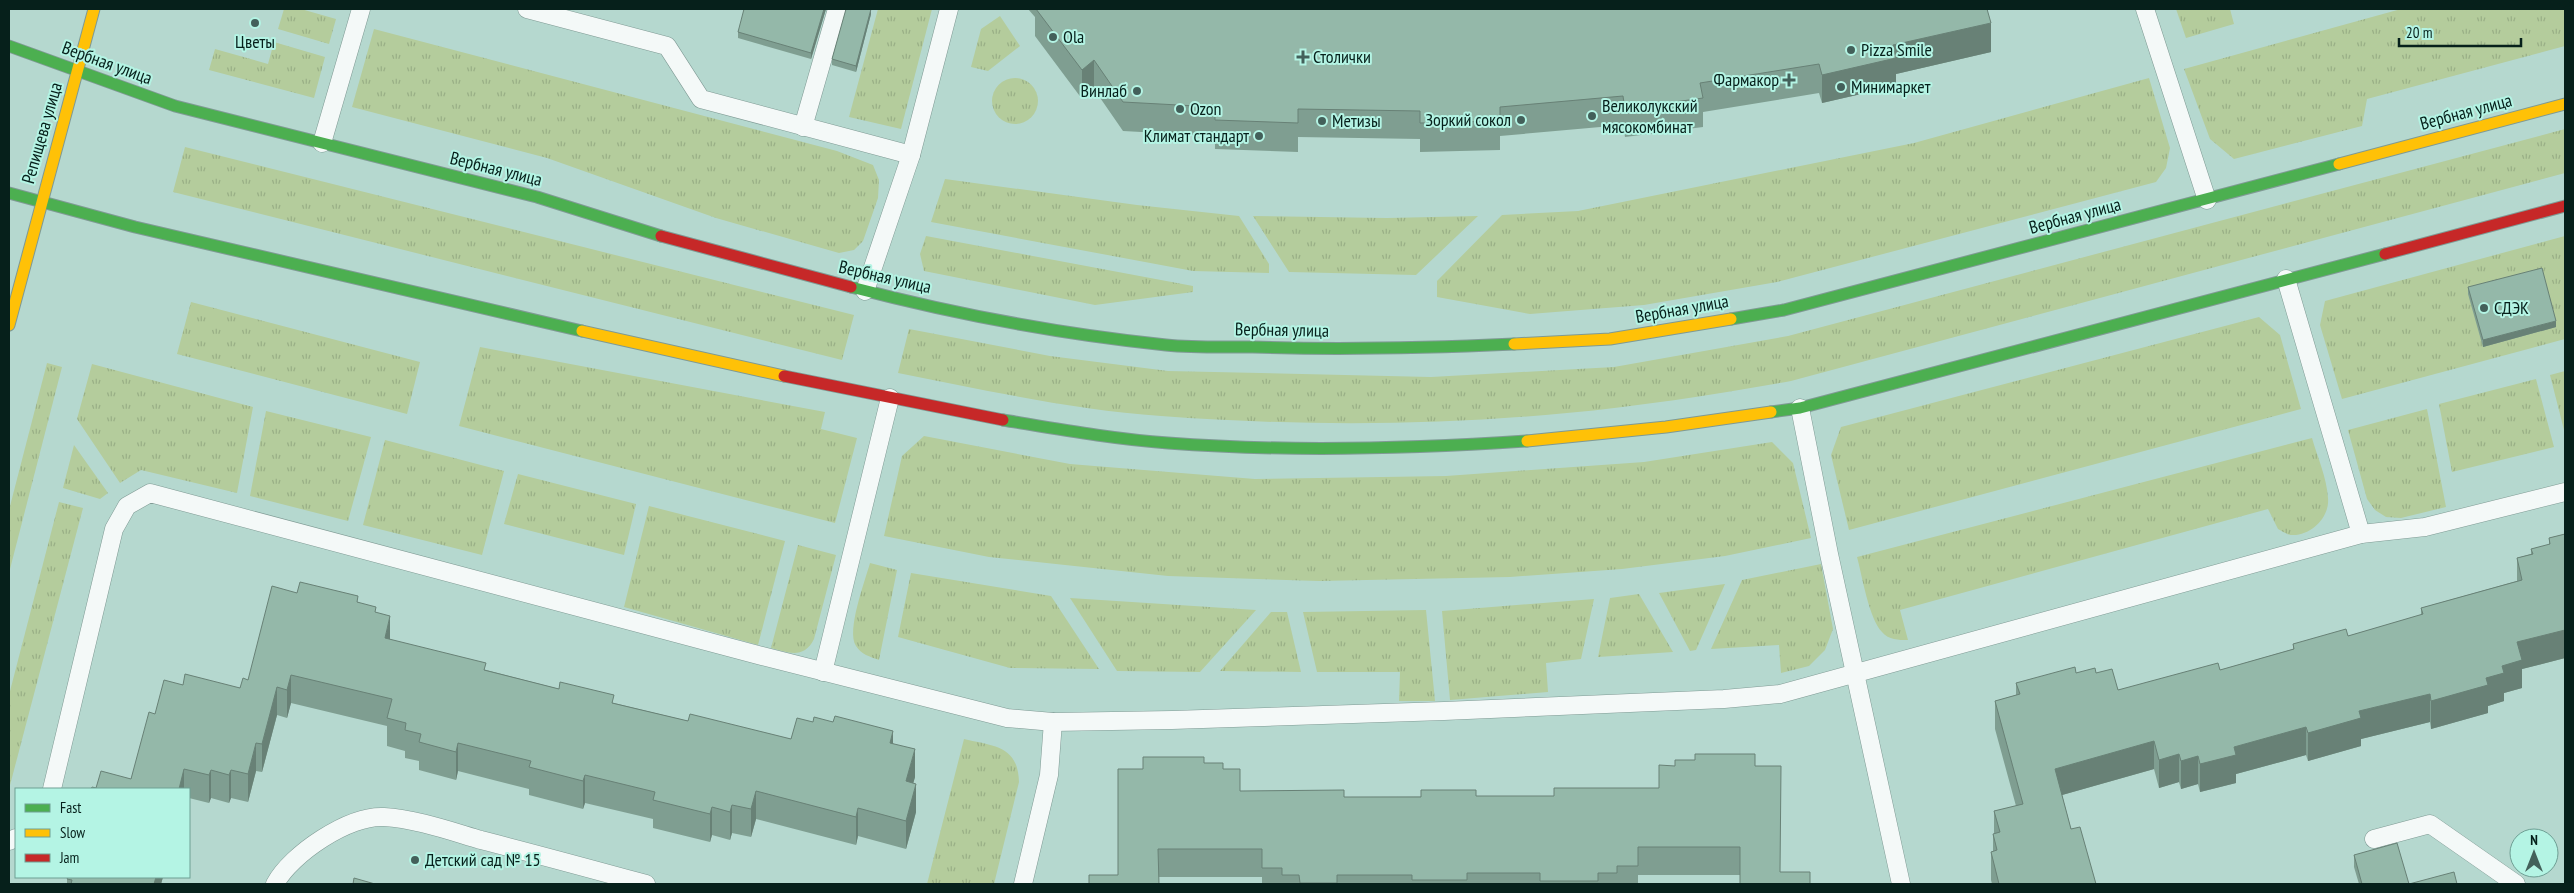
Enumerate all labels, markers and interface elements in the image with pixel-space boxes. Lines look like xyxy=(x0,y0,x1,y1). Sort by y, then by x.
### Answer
scale bar xyxy=(2399,15,2522,47)
marker: Цветы xyxy=(249,17,261,29)
text: 20 m xyxy=(2406,23,2432,42)
place label: Ola xyxy=(1063,25,1084,48)
place label: Цветы xyxy=(235,30,275,53)
marker: Ola xyxy=(1047,31,1059,43)
street label: Вербная улица xyxy=(59,36,155,89)
place label: Pizza Smile xyxy=(1861,38,1932,61)
marker: Pizza Smile xyxy=(1845,44,1857,56)
place label: Столички xyxy=(1313,45,1371,68)
marker: Столички xyxy=(1297,51,1309,63)
place label: Фармакор xyxy=(1714,68,1779,91)
marker: Фармакор xyxy=(1783,74,1795,86)
place label: Минимаркет xyxy=(1851,75,1931,98)
place label: Винлаб xyxy=(1081,79,1127,102)
street label: Репищева улица xyxy=(16,80,67,186)
marker: Минимаркет xyxy=(1835,81,1847,93)
marker: Винлаб xyxy=(1131,85,1143,97)
street label: Вербная улица xyxy=(2417,88,2514,135)
place label: Великолукский мясокомбинат xyxy=(1602,94,1698,138)
place label: Ozon xyxy=(1190,97,1222,120)
marker: Ozon xyxy=(1174,103,1186,115)
place label: Зоркий сокол xyxy=(1425,108,1511,131)
place label: Метизы xyxy=(1332,109,1381,132)
marker: Великолукский мясокомбинат xyxy=(1586,110,1598,122)
marker: Зоркий сокол xyxy=(1515,114,1527,126)
marker: Метизы xyxy=(1316,115,1328,127)
place label: Климат стандарт xyxy=(1144,124,1249,147)
marker: Климат стандарт xyxy=(1253,130,1265,142)
street label: Вербная улица xyxy=(448,146,545,191)
street label: Вербная улица xyxy=(2026,192,2123,239)
street label: Вербная улица xyxy=(837,255,934,298)
street label: Вербная улица xyxy=(1634,289,1730,328)
place label: СДЭК xyxy=(2494,296,2529,319)
marker: СДЭК xyxy=(2478,302,2490,314)
street label: Вербная улица xyxy=(1235,317,1329,342)
legend xyxy=(15,788,190,878)
text: Fast xyxy=(60,798,81,817)
text: Slow xyxy=(60,823,85,842)
north arrow xyxy=(2509,828,2559,878)
text: N xyxy=(2530,831,2538,849)
text: Jam xyxy=(59,848,79,867)
place label: Детский сад № 15 xyxy=(425,848,541,871)
marker: Детский сад № 15 xyxy=(409,854,421,866)

